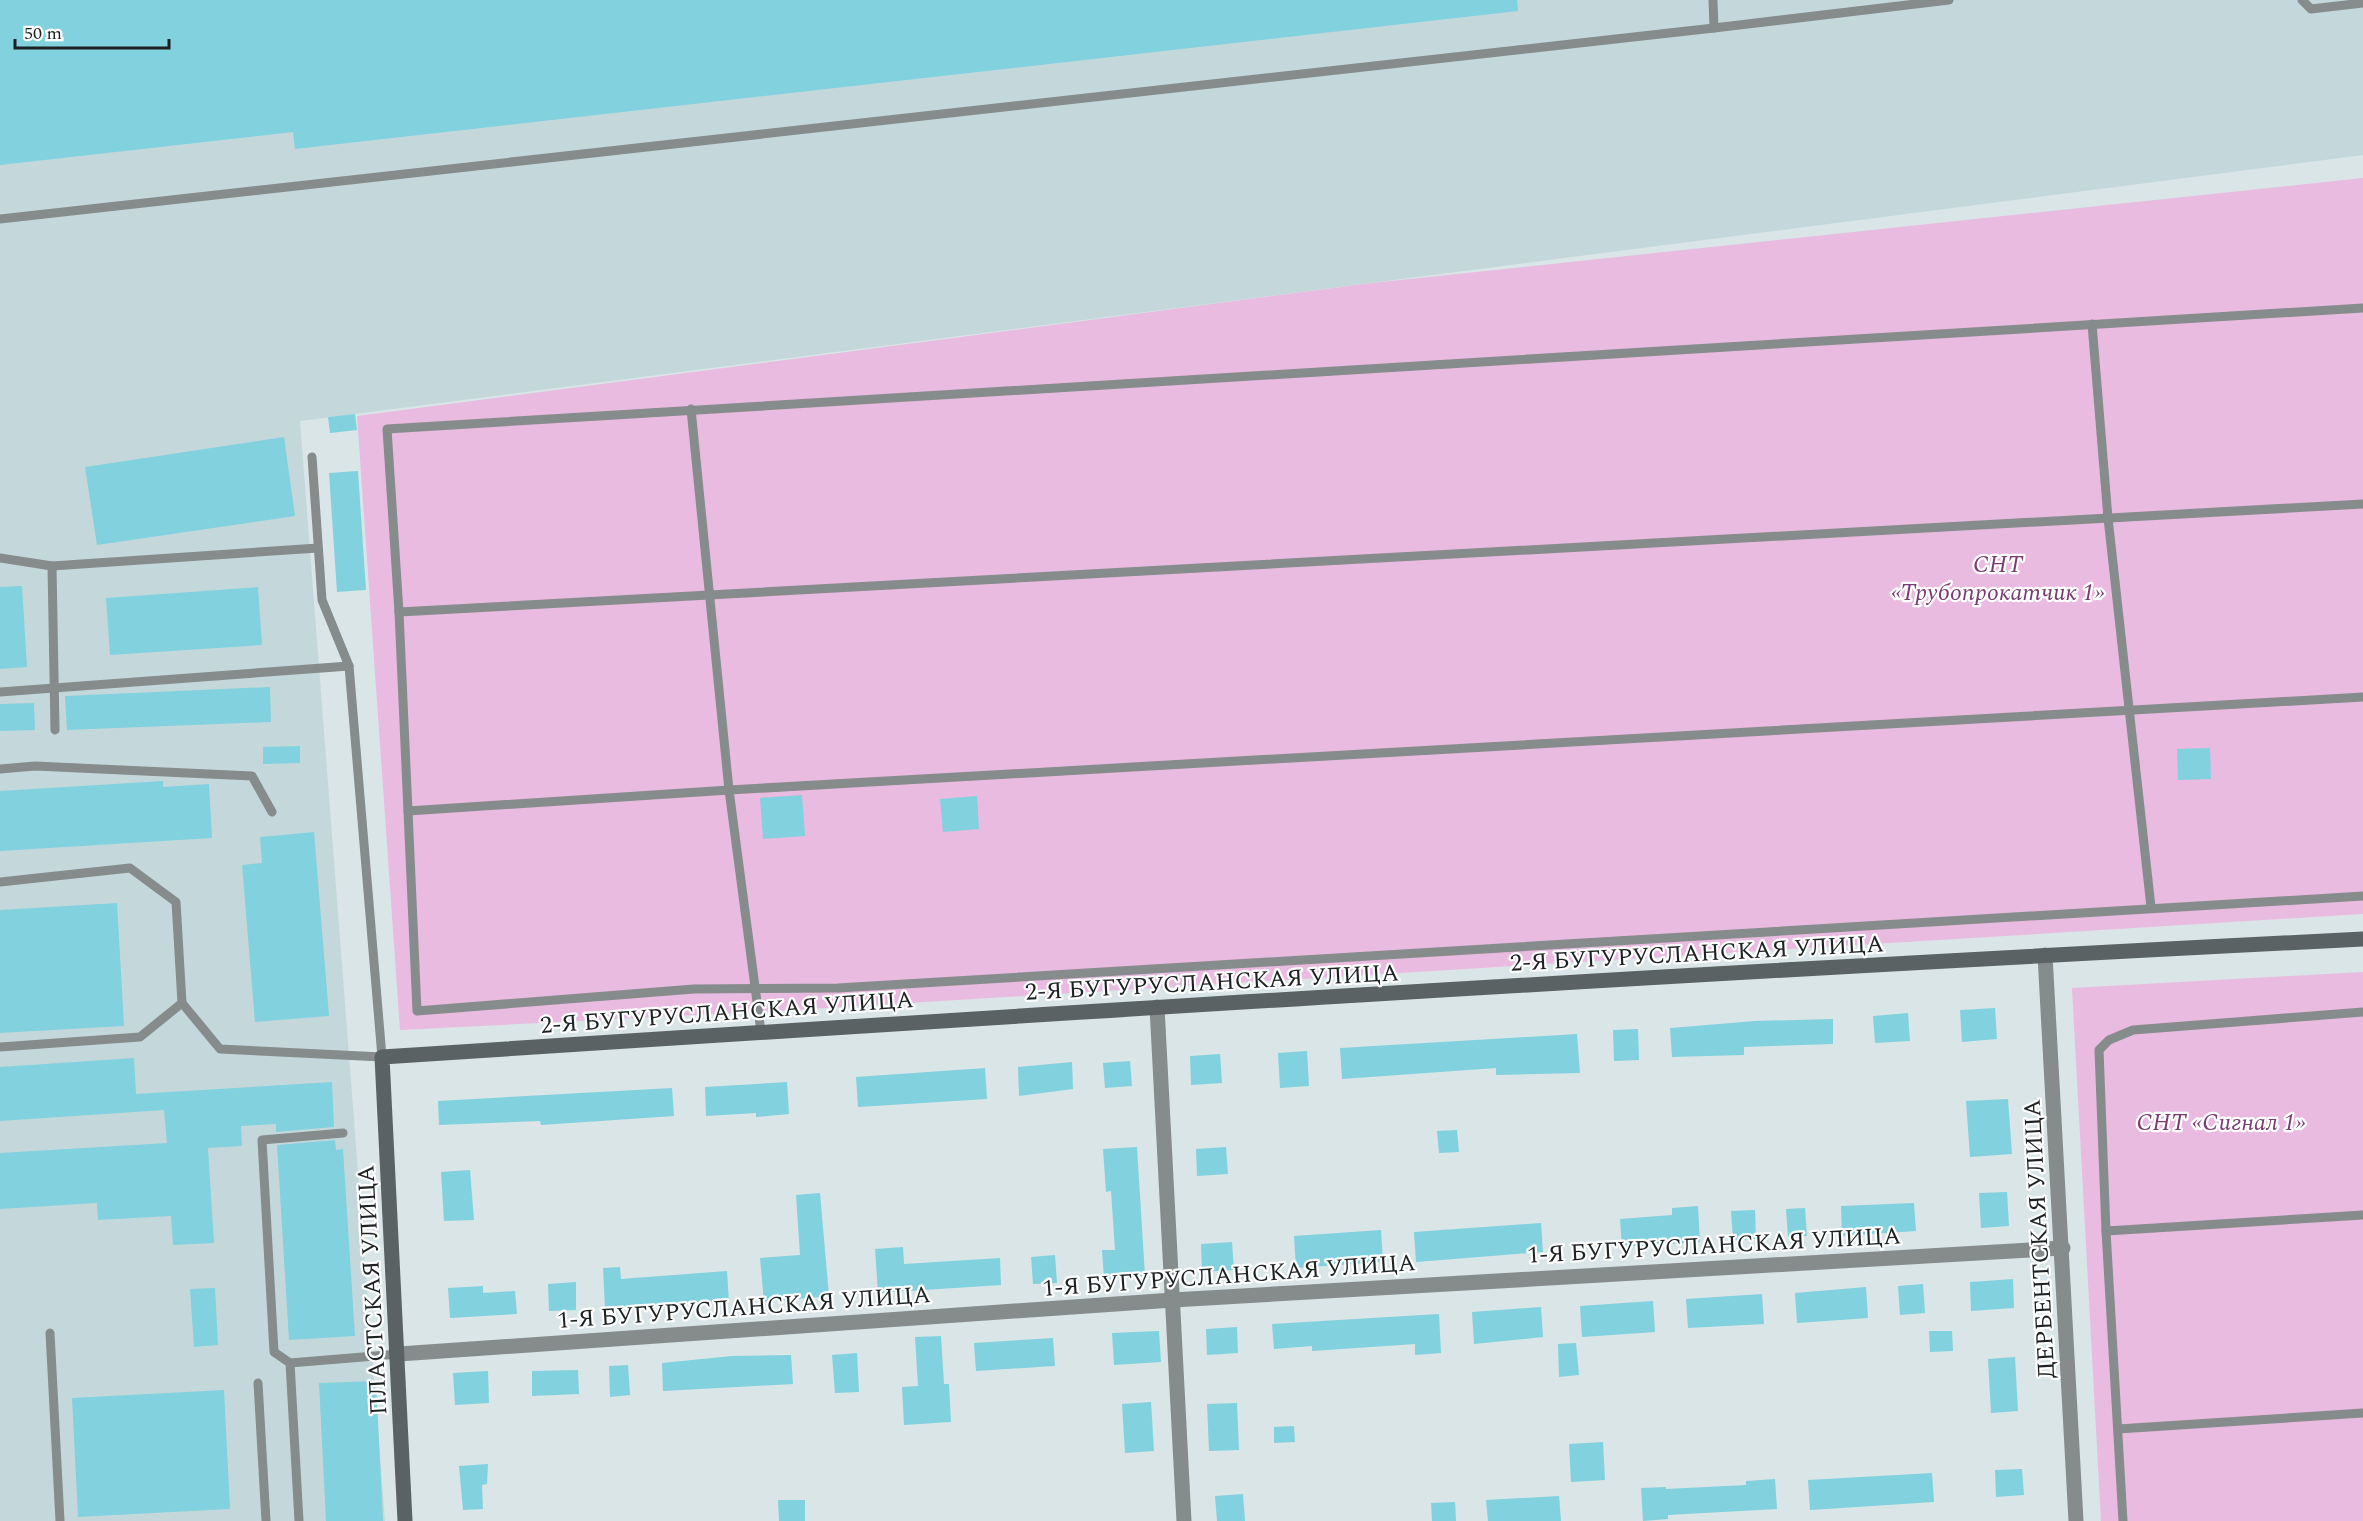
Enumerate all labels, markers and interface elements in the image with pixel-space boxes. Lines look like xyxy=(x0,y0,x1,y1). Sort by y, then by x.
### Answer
scale bar xyxy=(15,12,170,50)
text: 50 m xyxy=(24,20,62,47)
park label: СНТ «Трубопрокатчик 1» xyxy=(1891,547,2105,611)
street label: 2-Я БУГУРУСЛАНСКАЯ УЛИЦА xyxy=(1509,926,1885,982)
street label: 2-Я БУГУРУСЛАНСКАЯ УЛИЦА xyxy=(1024,955,1400,1011)
street label: 2-Я БУГУРУСЛАНСКАЯ УЛИЦА xyxy=(539,982,915,1044)
street label: ДЕРБЕНТСКАЯ УЛИЦА xyxy=(2015,1098,2065,1380)
park label: СНТ «Сигнал 1» xyxy=(2136,1105,2306,1141)
street label: ПЛАСТСКАЯ УЛИЦА xyxy=(348,1164,398,1416)
street label: 1-Я БУГУРУСЛАНСКАЯ УЛИЦА xyxy=(1526,1218,1902,1274)
street label: 1-Я БУГУРУСЛАНСКАЯ УЛИЦА xyxy=(1041,1245,1417,1307)
street label: 1-Я БУГУРУСЛАНСКАЯ УЛИЦА xyxy=(556,1277,932,1339)

